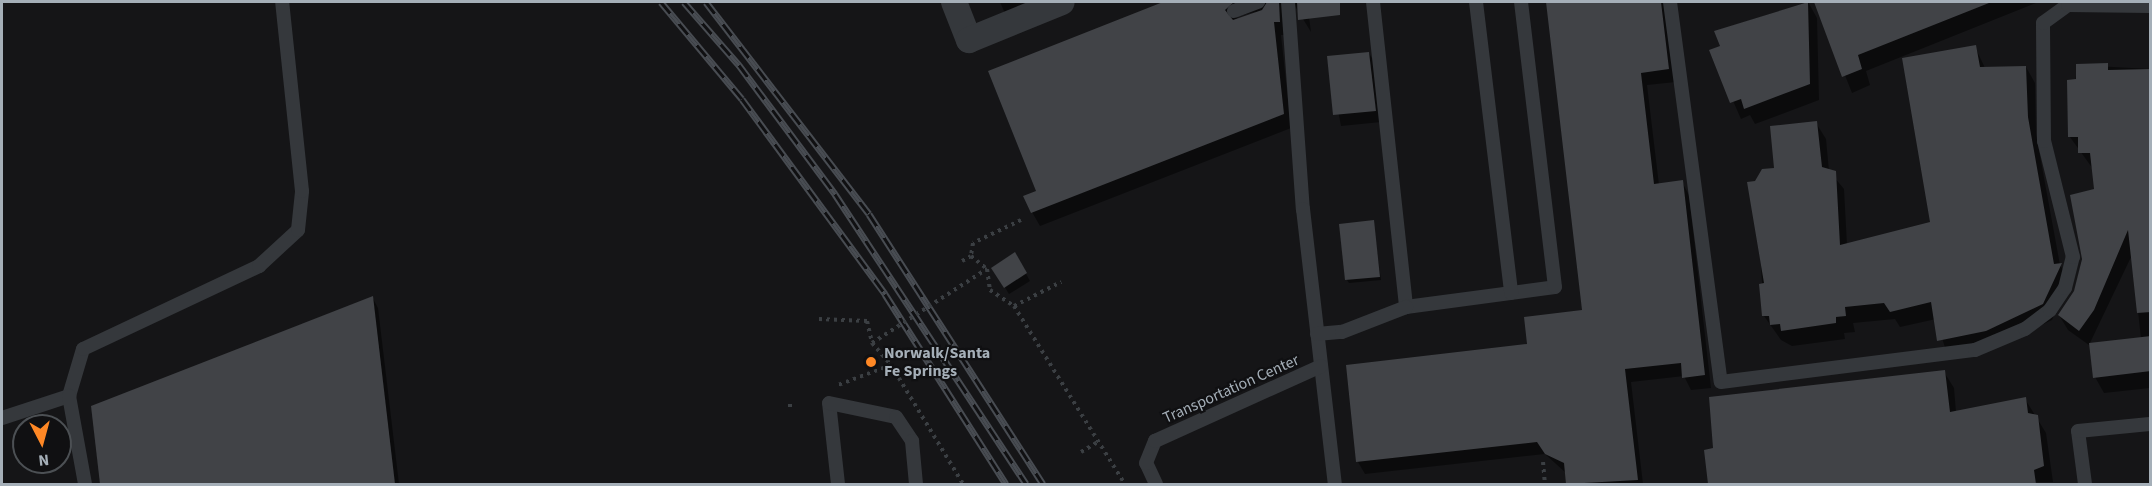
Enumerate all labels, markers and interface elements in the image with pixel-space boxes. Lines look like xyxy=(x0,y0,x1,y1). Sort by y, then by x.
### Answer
place label: Norwalk/Santa Fe Springs xyxy=(884,343,990,381)
street label: Transportation Center xyxy=(1160,350,1302,428)
marker: Norwalk/Santa Fe Springs xyxy=(862,353,880,371)
north arrow xyxy=(12,414,72,474)
text: N xyxy=(37,448,50,471)

